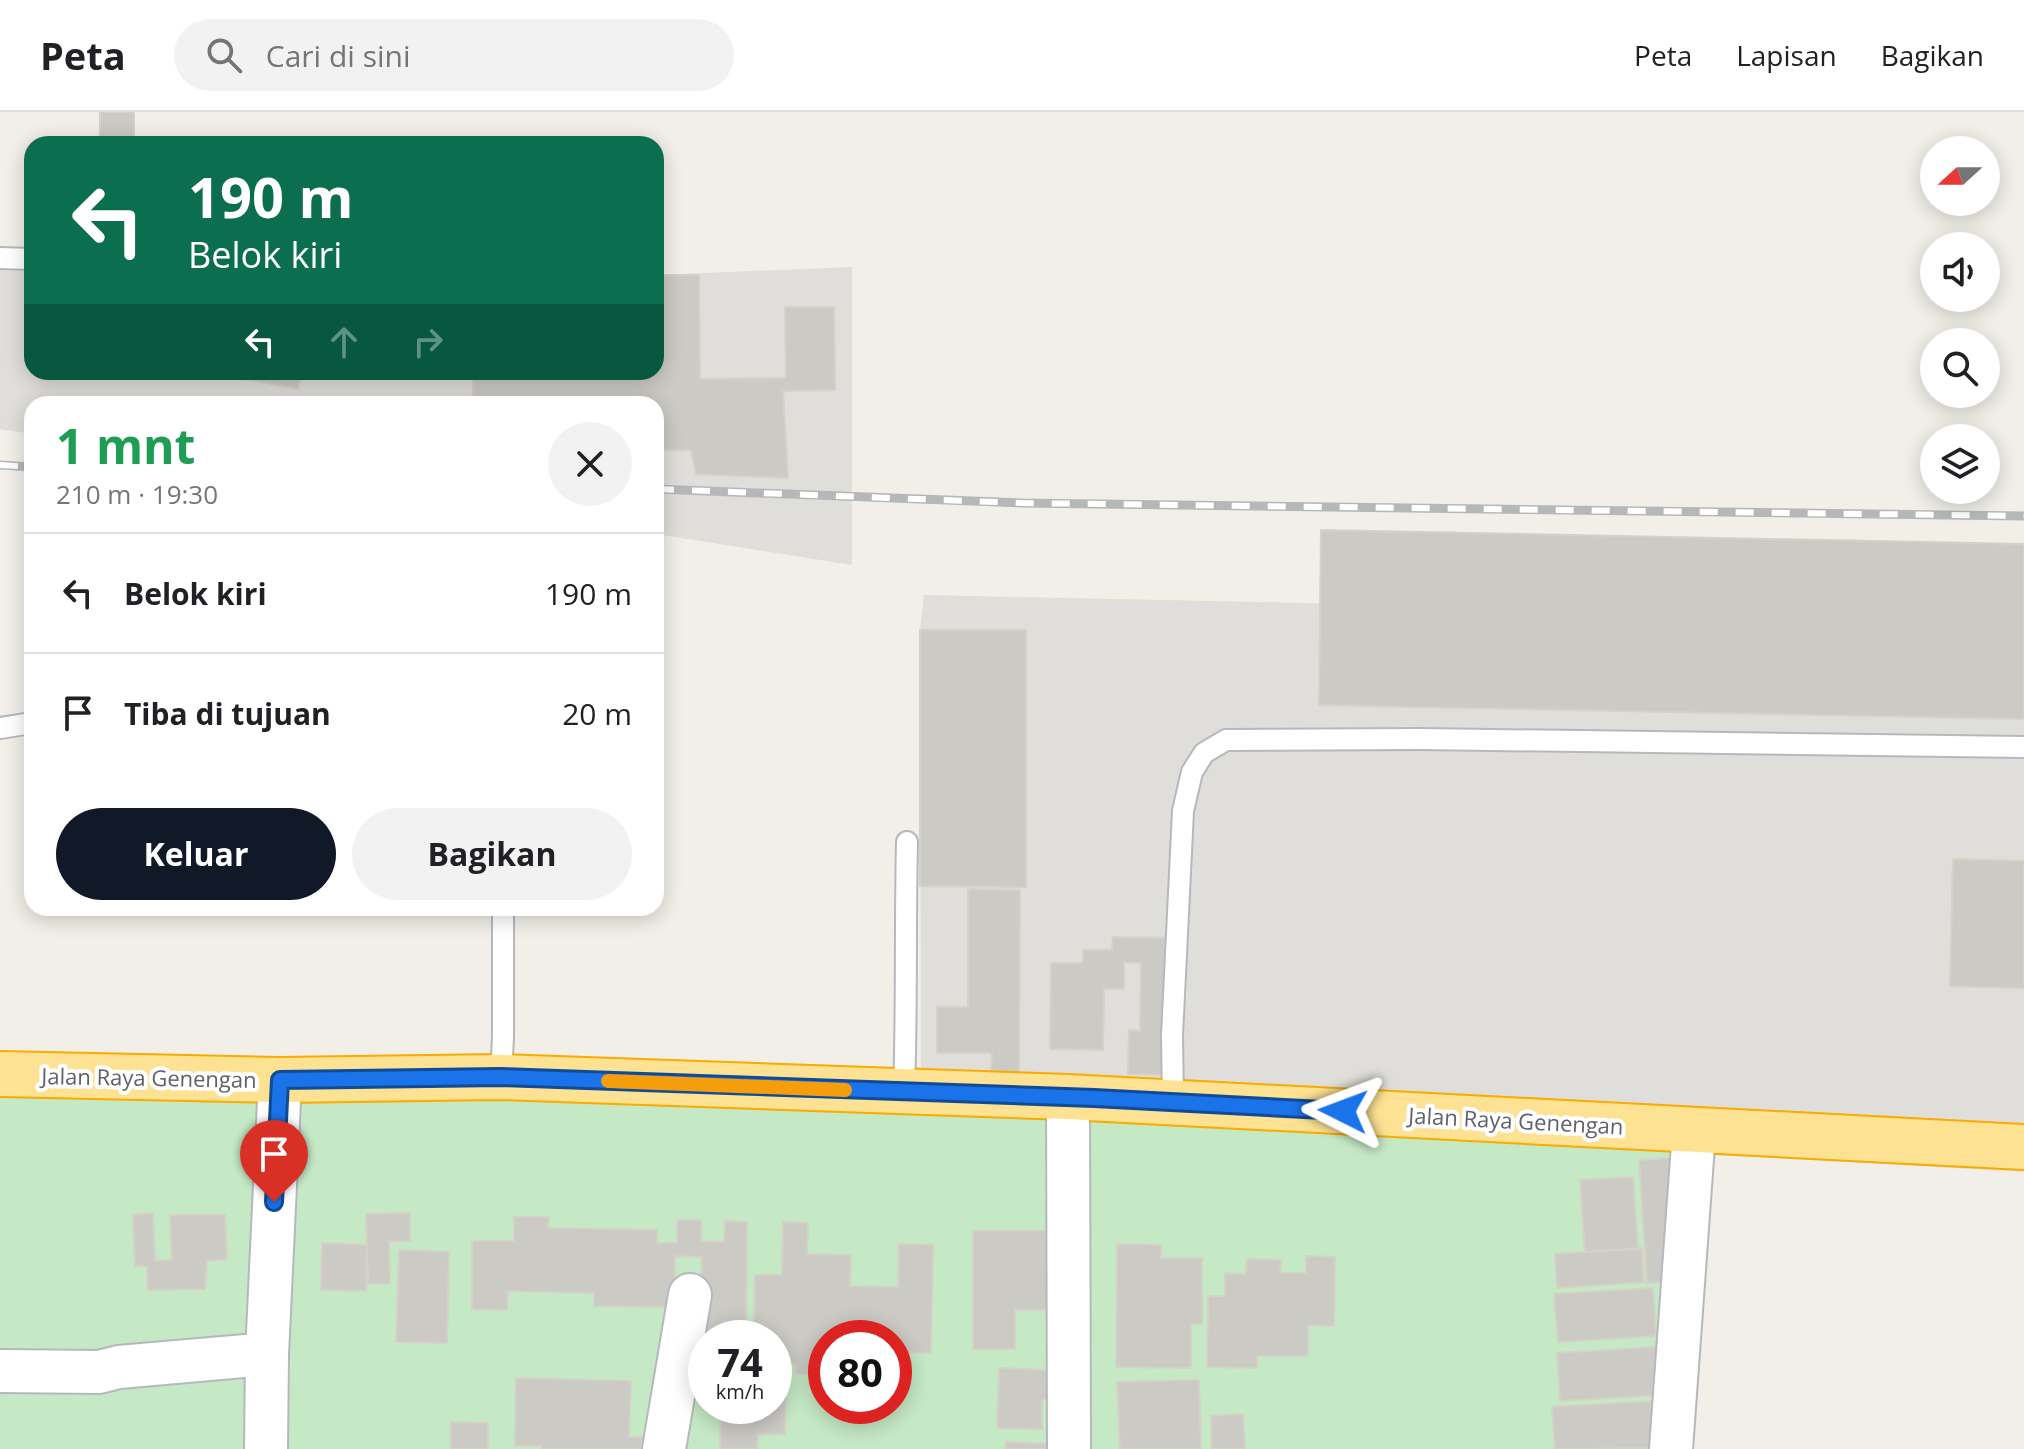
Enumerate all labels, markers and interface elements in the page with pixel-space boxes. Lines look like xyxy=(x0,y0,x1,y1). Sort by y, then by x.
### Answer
search box xyxy=(174,19,734,91)
text: Peta xyxy=(40,29,126,81)
icon: search xyxy=(202,33,246,77)
text: Cari di sini xyxy=(266,35,411,76)
text: Peta xyxy=(1634,36,1692,74)
text: Lapisan xyxy=(1736,36,1837,74)
text: Bagikan xyxy=(1881,36,1984,74)
north arrow xyxy=(1920,136,2000,216)
map controls xyxy=(1920,136,2000,504)
text: 190 m xyxy=(188,158,354,234)
icon: left xyxy=(56,168,160,272)
text: Belok kiri xyxy=(188,230,342,279)
button: sound xyxy=(1920,232,2000,312)
icon: left xyxy=(238,320,282,364)
icon: ahead xyxy=(322,320,366,364)
icon: right xyxy=(406,320,450,364)
button: search xyxy=(1920,328,2000,408)
text: 1 mnt xyxy=(56,413,195,478)
button: close xyxy=(548,422,632,506)
button: layers xyxy=(1920,424,2000,504)
text: 210 m · 19:30 xyxy=(56,476,218,512)
icon: left xyxy=(56,571,100,615)
text: Belok kiri xyxy=(124,573,267,614)
text: 190 m xyxy=(545,573,632,614)
icon: arrive xyxy=(56,691,100,735)
text: Tiba di tujuan xyxy=(124,693,331,734)
text: 20 m xyxy=(562,693,632,734)
button: Keluar xyxy=(56,808,336,900)
button: Bagikan xyxy=(352,808,632,900)
street label: Jalan Raya Genengan xyxy=(39,1060,257,1094)
position arrow xyxy=(1301,1069,1385,1153)
street label: Jalan Raya Genengan xyxy=(1406,1099,1624,1141)
pin xyxy=(240,1120,308,1202)
icon: arrive xyxy=(252,1132,296,1176)
speed limit sign: 80 xyxy=(808,1320,912,1424)
text: 74 xyxy=(717,1334,763,1389)
text: km/h xyxy=(716,1378,764,1405)

